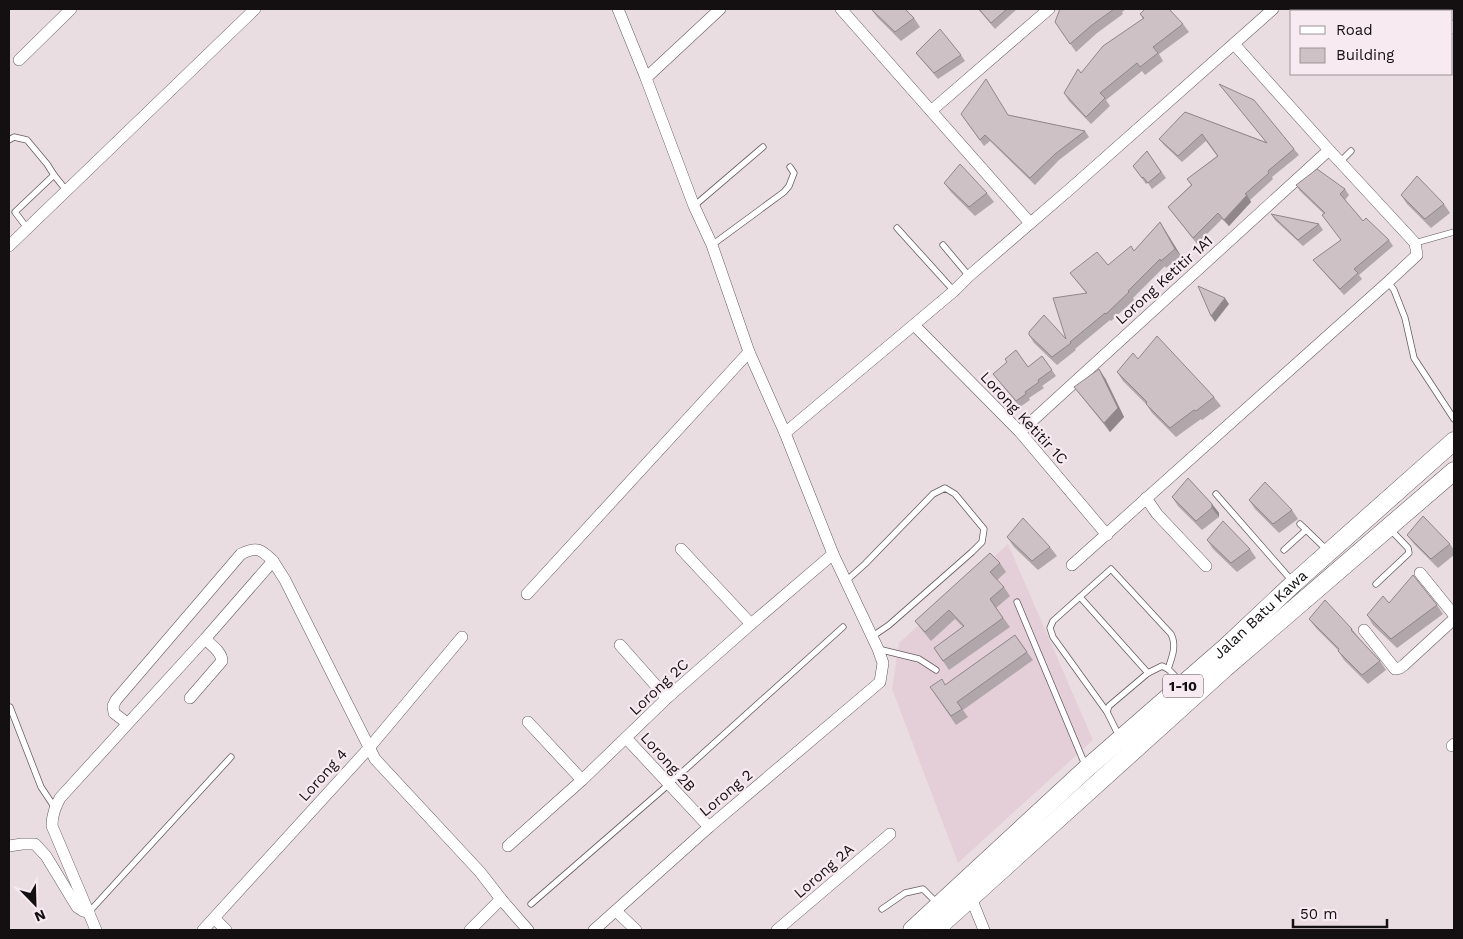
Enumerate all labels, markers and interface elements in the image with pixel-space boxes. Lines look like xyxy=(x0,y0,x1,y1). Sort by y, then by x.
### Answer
legend xyxy=(1290,10,1453,75)
text: Road xyxy=(1336,21,1373,39)
text: Building xyxy=(1336,46,1394,64)
street label: Lorong Ketitir 1A1 xyxy=(1112,232,1216,328)
street label: Lorong Ketitir 1C xyxy=(977,368,1071,468)
street label: Jalan Batu Kawa xyxy=(1210,566,1311,663)
street label: Lorong 2C xyxy=(626,655,692,719)
road number: 1-10 xyxy=(1163,674,1203,698)
street label: Lorong 2B xyxy=(637,729,699,795)
street label: Lorong 4 xyxy=(295,745,351,805)
street label: Lorong 2 xyxy=(696,766,756,820)
street label: Lorong 2A xyxy=(790,840,858,902)
north arrow xyxy=(10,879,60,929)
scale bar xyxy=(1293,896,1387,928)
text: 50 m xyxy=(1300,905,1337,923)
text: N xyxy=(32,907,48,925)

